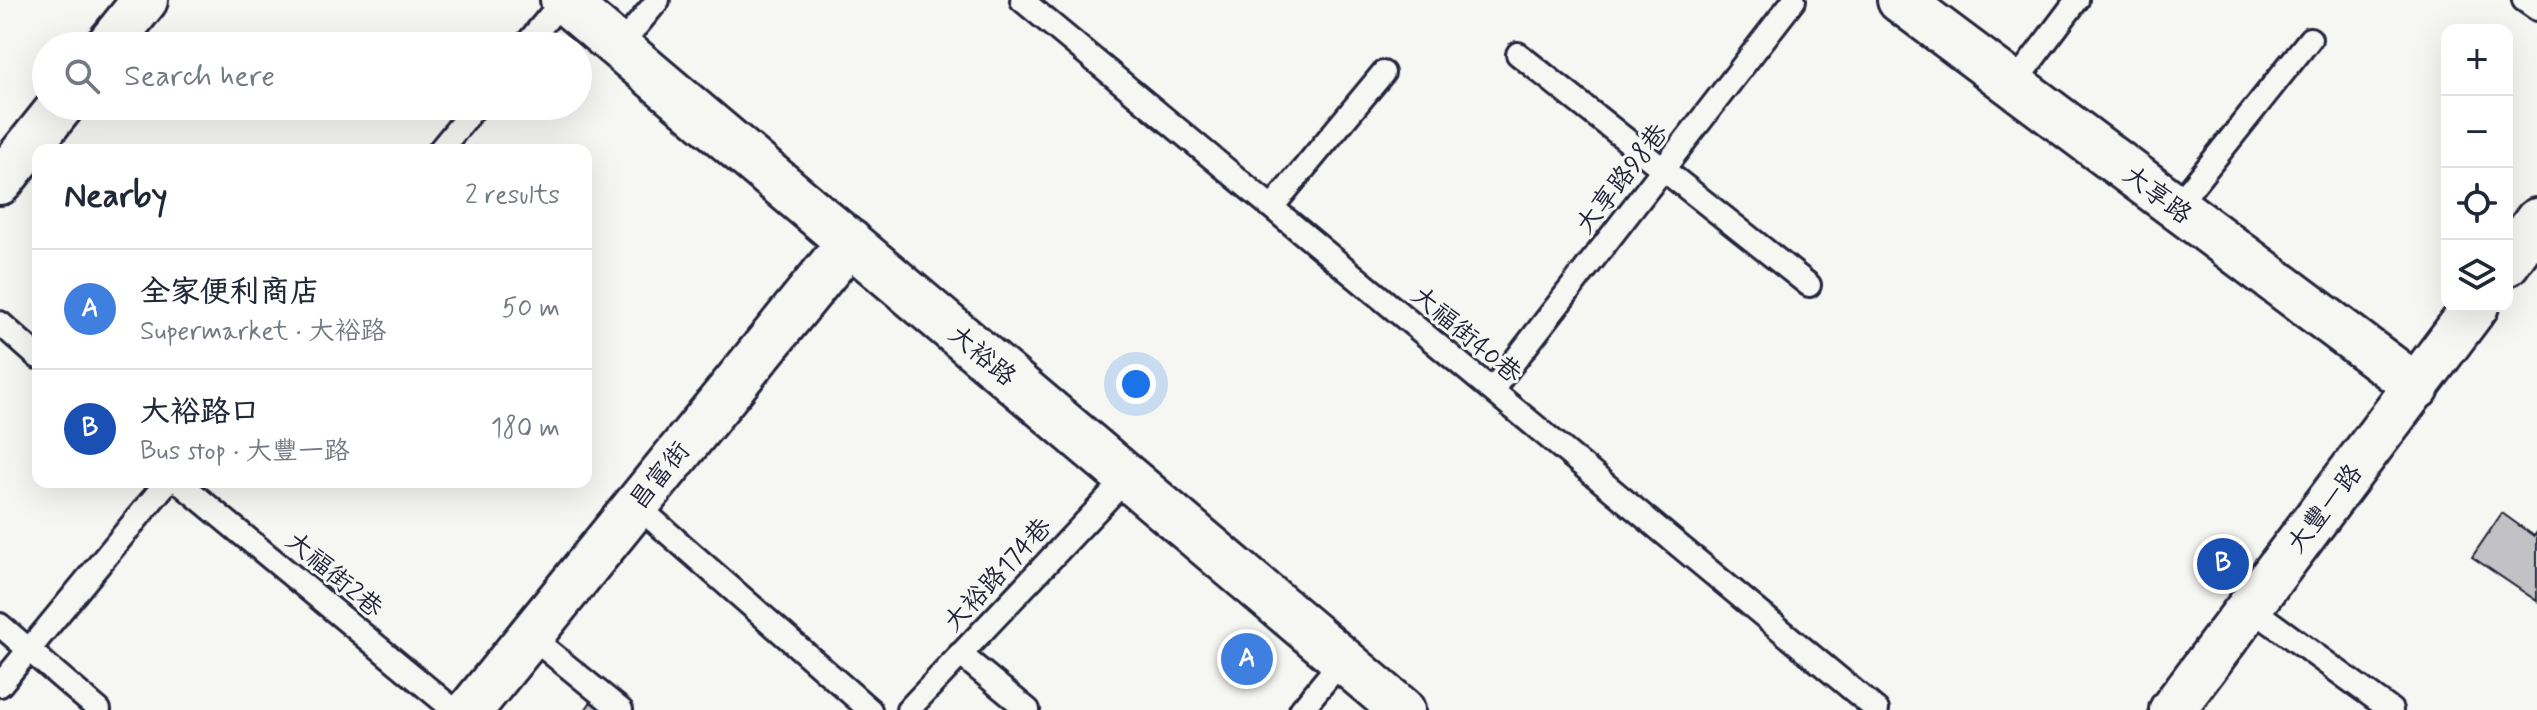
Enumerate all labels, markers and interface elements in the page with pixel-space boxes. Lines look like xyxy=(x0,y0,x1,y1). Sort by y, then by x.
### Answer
map controls xyxy=(2441,24,2513,312)
button: + xyxy=(2441,24,2513,96)
search box xyxy=(32,32,592,120)
icon: search xyxy=(60,54,104,98)
text: Search here xyxy=(124,57,275,96)
button: − xyxy=(2441,96,2513,168)
street label: 大享路98巷 xyxy=(1569,117,1676,241)
street label: 大享路 xyxy=(2115,159,2198,233)
button: locate xyxy=(2441,168,2513,240)
text: Nearby xyxy=(64,174,168,219)
text: 2 results xyxy=(465,179,560,213)
button: layers xyxy=(2441,240,2513,312)
text: 全家便利商店 xyxy=(140,273,320,312)
street label: 大福街40巷 xyxy=(1403,279,1528,392)
text: A xyxy=(81,292,99,326)
text: 50 m xyxy=(502,292,560,326)
text: Supermarket · 大裕路 xyxy=(140,315,386,349)
street label: 大裕路 xyxy=(941,318,1023,395)
your location xyxy=(1116,364,1156,404)
text: 大裕路口 xyxy=(140,393,260,432)
text: B xyxy=(82,412,98,446)
text: 180 m xyxy=(491,412,560,446)
text: Bus stop · 大豐一路 xyxy=(140,435,350,469)
street label: 昌富街 xyxy=(623,435,698,517)
street label: 大豐一路 xyxy=(2280,458,2371,561)
street label: 大裕路174巷 xyxy=(937,511,1060,640)
street label: 大福街2巷 xyxy=(278,525,389,626)
pin: B xyxy=(2197,534,2249,594)
pin: A xyxy=(1221,629,1273,689)

